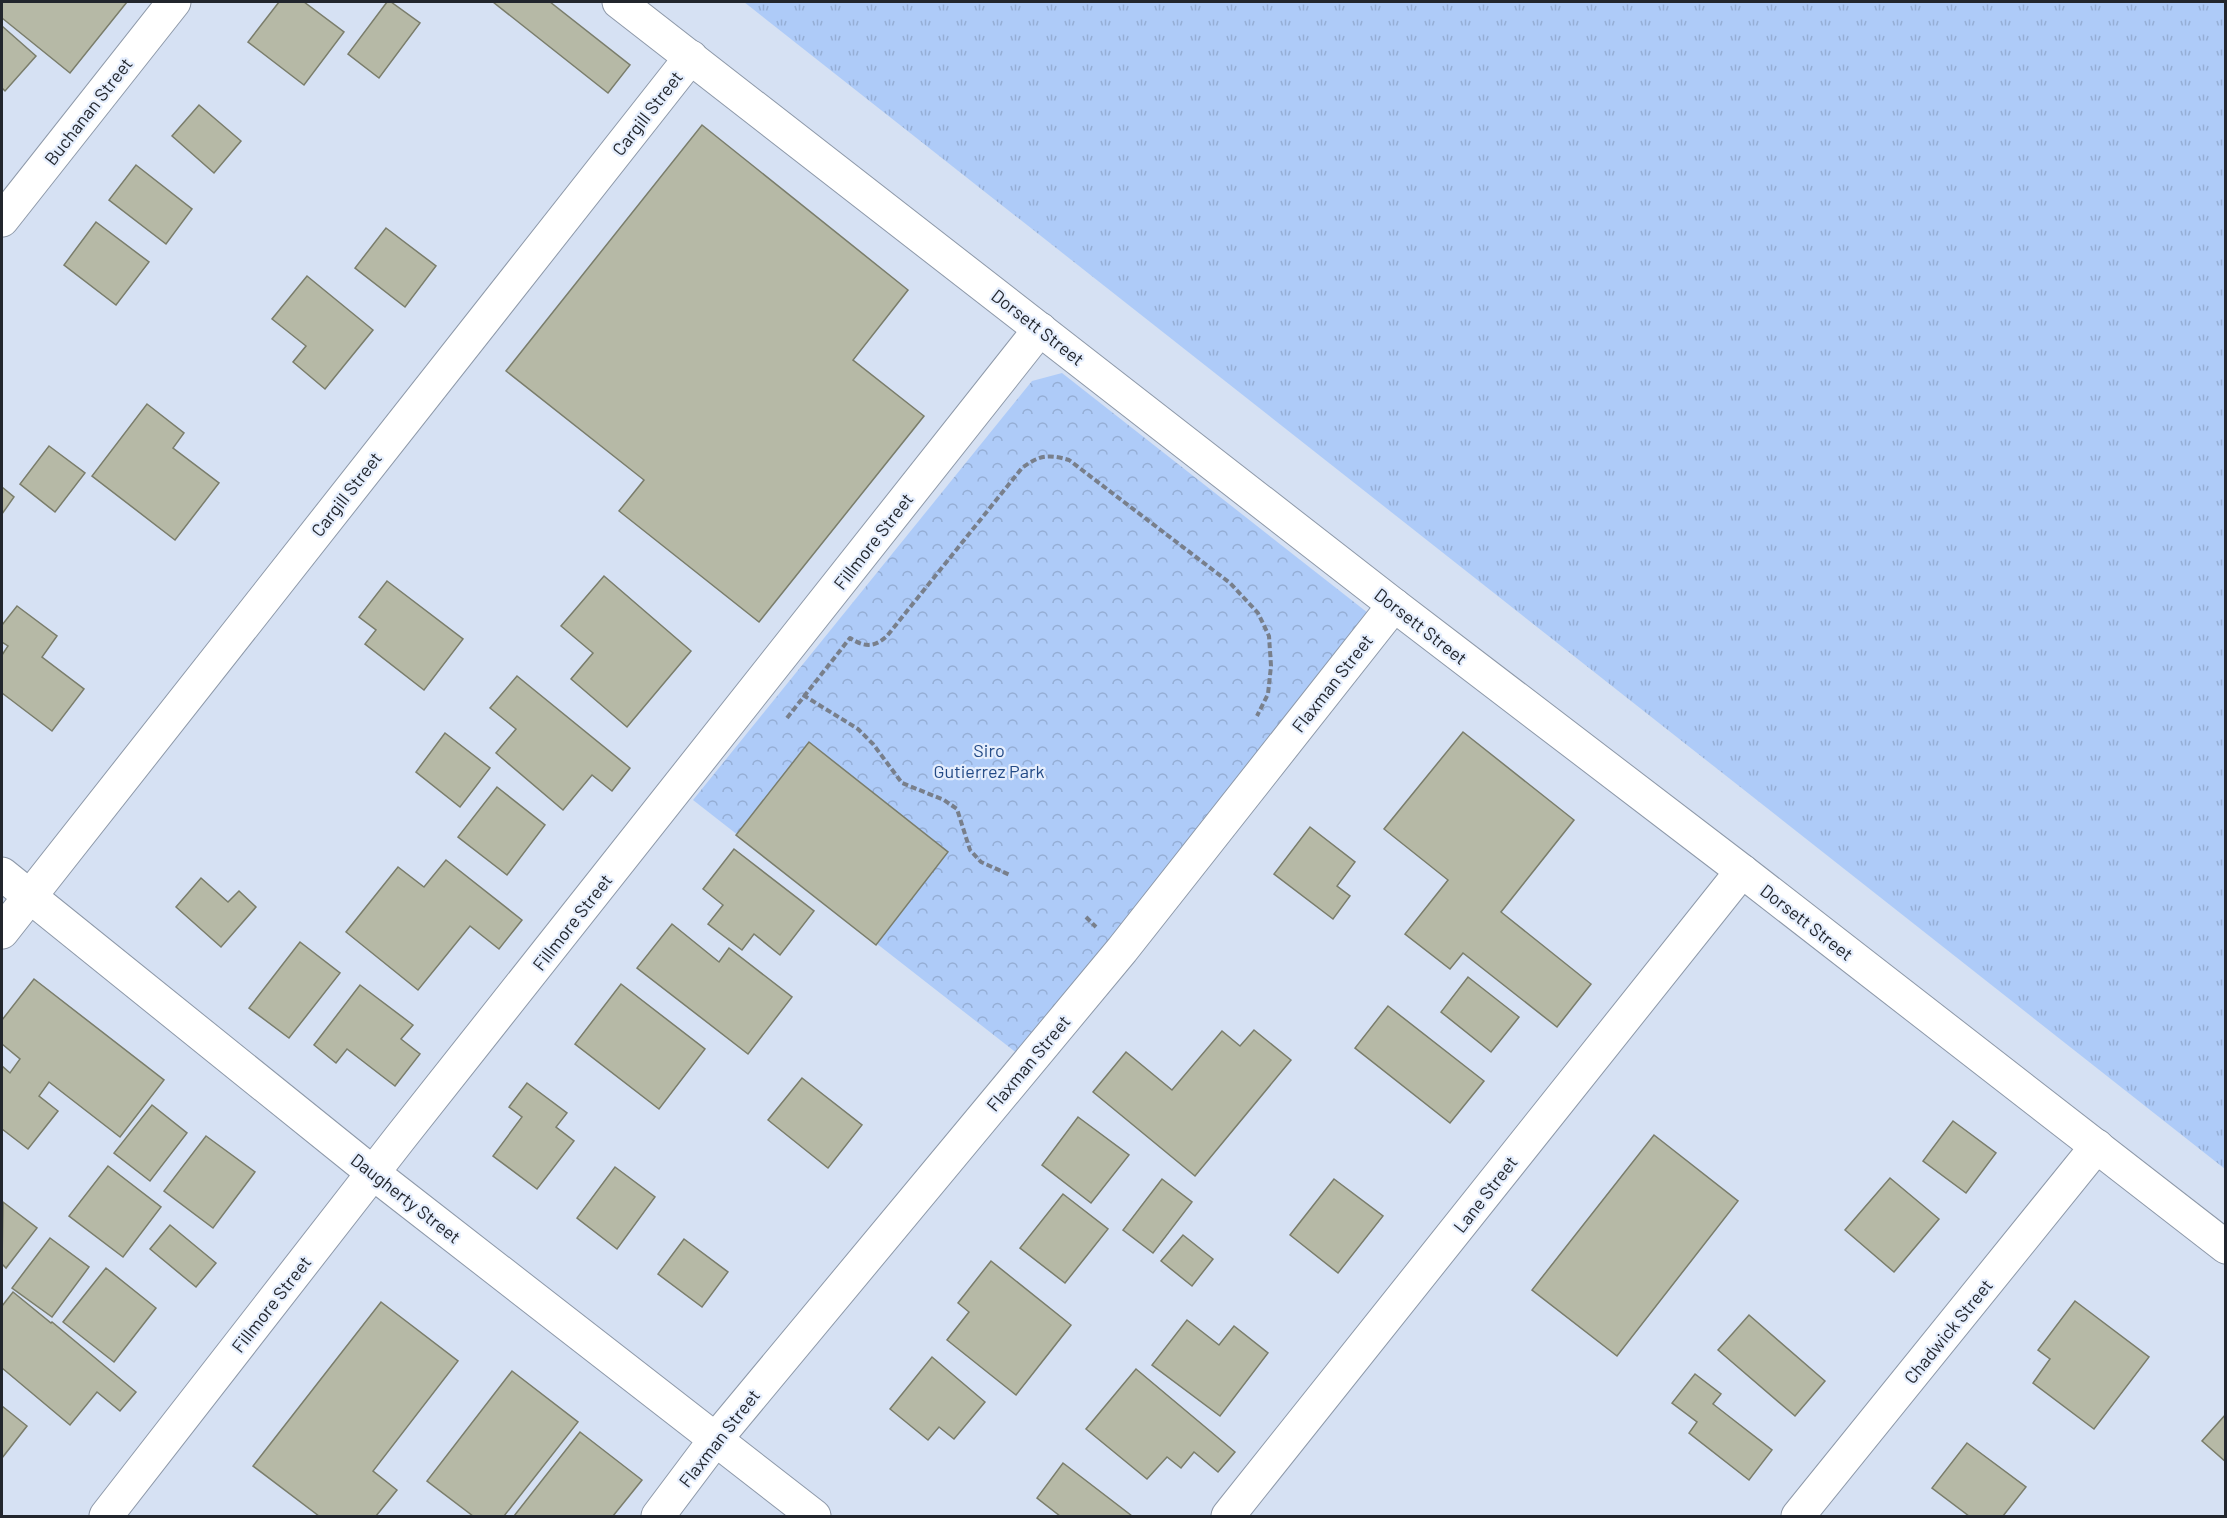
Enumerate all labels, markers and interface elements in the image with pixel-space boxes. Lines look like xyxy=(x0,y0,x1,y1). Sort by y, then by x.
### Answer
street label: Buchanan Street xyxy=(39,53,137,169)
street label: Cargill Street xyxy=(607,66,687,160)
street label: Dorsett Street xyxy=(987,284,1089,370)
street label: Cargill Street xyxy=(306,447,386,541)
street label: Fillmore Street xyxy=(828,488,918,594)
street label: Dorsett Street xyxy=(1370,583,1472,669)
street label: Flaxman Street xyxy=(1287,629,1377,737)
park label: Siro Gutierrez Park xyxy=(933,739,1045,782)
street label: Fillmore Street xyxy=(527,869,617,975)
street label: Dorsett Street xyxy=(1756,879,1858,965)
street label: Flaxman Street xyxy=(981,1010,1075,1116)
street label: Daugherty Street xyxy=(347,1148,465,1248)
street label: Lane Street xyxy=(1448,1151,1522,1237)
street label: Fillmore Street xyxy=(226,1251,316,1357)
street label: Chadwick Street xyxy=(1899,1274,1997,1388)
street label: Flaxman Street xyxy=(674,1384,764,1492)

